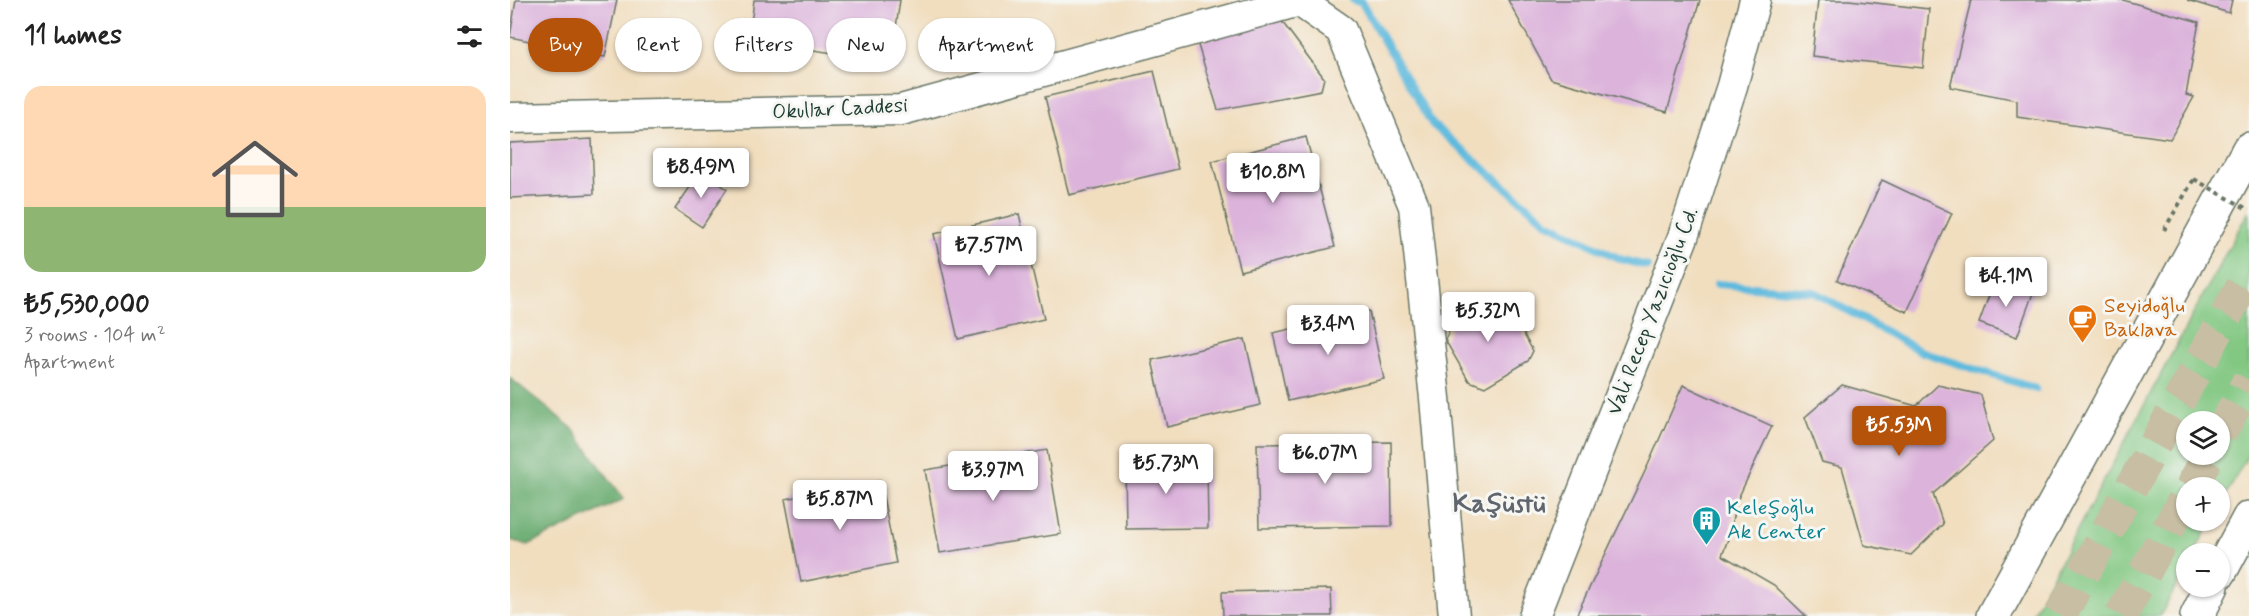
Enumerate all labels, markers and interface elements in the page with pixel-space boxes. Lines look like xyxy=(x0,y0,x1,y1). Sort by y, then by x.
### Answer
chip: Buy xyxy=(528,18,603,72)
chip: Rent xyxy=(615,18,702,72)
chip: Filters xyxy=(714,18,814,72)
chip: New xyxy=(826,18,906,72)
chip: Apartment xyxy=(918,18,1055,72)
text: 11 homes xyxy=(24,19,122,53)
icon: filters xyxy=(453,20,486,53)
street label: Okullar Caddesi xyxy=(771,91,909,127)
icon: home xyxy=(201,125,309,233)
pin: ₺8.49M xyxy=(652,148,750,199)
pin: ₺10.8M xyxy=(1224,153,1322,204)
text: ₺8.49M xyxy=(667,154,735,181)
text: ₺10.8M xyxy=(1241,159,1305,186)
street label: Vali Recep Yazıcıoğlu Cd. xyxy=(1600,203,1706,419)
pin: ₺7.57M xyxy=(940,226,1038,277)
text: ₺7.57M xyxy=(955,232,1023,259)
pin: ₺4.1M xyxy=(1964,257,2048,308)
text: ₺4.1M xyxy=(1979,263,2033,290)
text: ₺5,530,000 xyxy=(24,288,150,322)
pin: ₺5.32M xyxy=(1439,292,1537,343)
place label: Seyidoğlu Baklava xyxy=(2104,292,2185,344)
text: ₺5.32M xyxy=(1456,298,1520,325)
cafe icon: Seyidoğlu Baklava xyxy=(2067,302,2099,344)
pin: ₺3.4M xyxy=(1286,305,1370,356)
text: ₺3.4M xyxy=(1301,311,1355,338)
text: 3 rooms · 104 m² xyxy=(24,322,166,349)
text: Apartment xyxy=(24,349,115,376)
pin: ₺5.53M xyxy=(1850,406,1948,457)
map controls xyxy=(2176,411,2230,597)
button: layers xyxy=(2176,411,2230,465)
text: ₺5.53M xyxy=(1866,412,1932,439)
pin: ₺6.07M xyxy=(1276,434,1374,485)
text: ₺6.07M xyxy=(1293,440,1357,467)
pin: ₺5.73M xyxy=(1117,444,1215,495)
text: ₺5.73M xyxy=(1133,450,1199,477)
pin: ₺3.97M xyxy=(944,451,1042,502)
text: ₺3.97M xyxy=(962,457,1024,484)
button: + xyxy=(2176,477,2230,531)
pin: ₺5.87M xyxy=(791,480,889,531)
text: ₺5.87M xyxy=(807,486,873,513)
district label: Kaşüstü xyxy=(1452,487,1546,522)
place label: Keleşoğlu Ak Center xyxy=(1727,494,1825,546)
building icon: Keleşoğlu Ak Center xyxy=(1690,504,1722,546)
button: − xyxy=(2176,543,2230,597)

